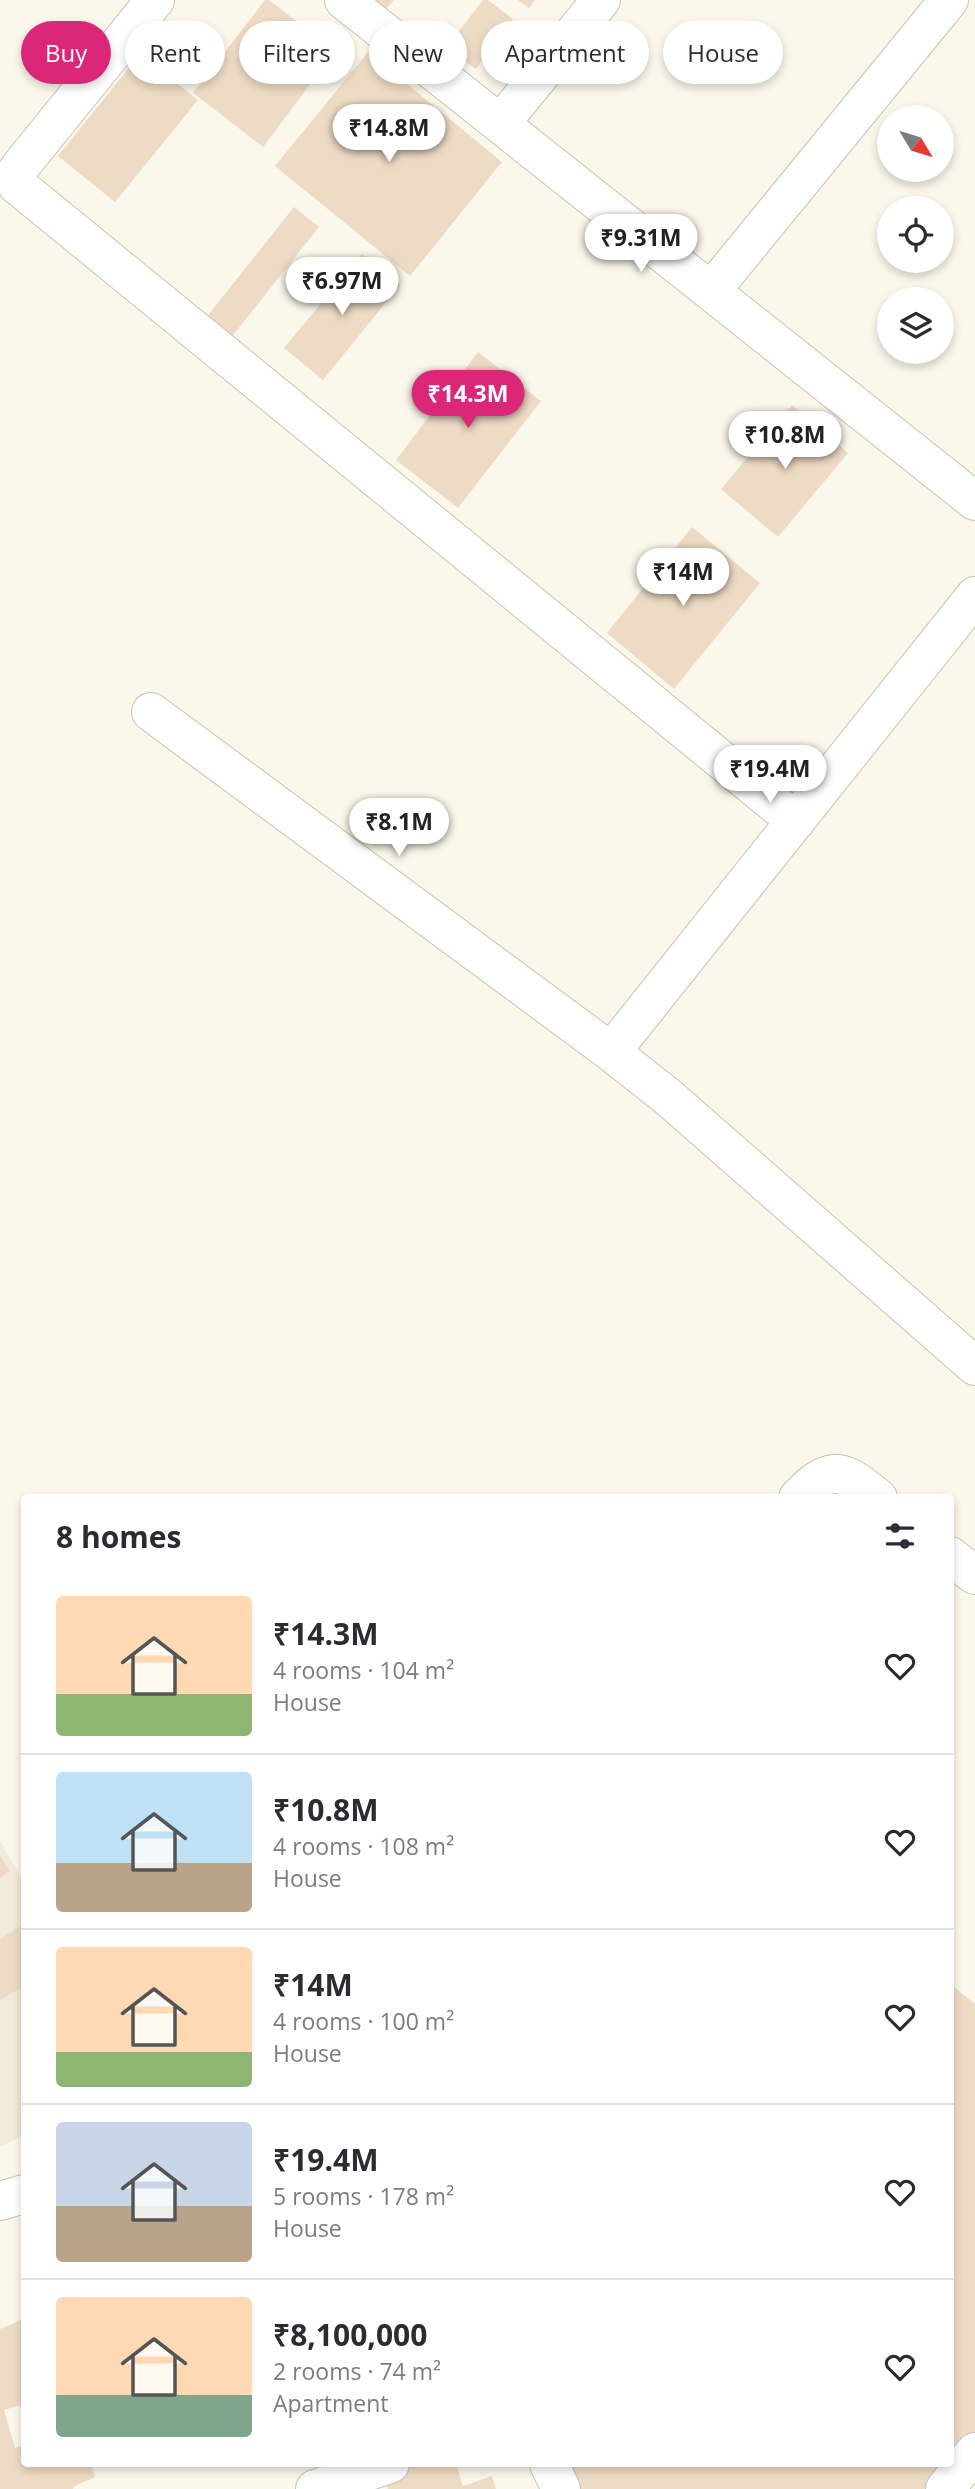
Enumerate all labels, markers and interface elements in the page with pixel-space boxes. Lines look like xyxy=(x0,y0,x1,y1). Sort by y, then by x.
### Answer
chip: Buy xyxy=(21,21,111,84)
chip: Rent xyxy=(125,21,225,84)
chip: Filters xyxy=(239,21,355,84)
chip: New xyxy=(369,21,467,84)
chip: Apartment xyxy=(481,21,649,84)
chip: House xyxy=(663,21,783,84)
pin: ₹14.8M xyxy=(332,104,446,164)
north arrow xyxy=(877,105,954,182)
map controls xyxy=(877,105,954,364)
text: ₹14.8M xyxy=(349,111,429,143)
button: locate xyxy=(877,196,954,273)
pin: ₹9.31M xyxy=(584,215,698,274)
text: ₹9.31M xyxy=(601,221,681,253)
pin: ₹6.97M xyxy=(285,258,399,317)
text: ₹6.97M xyxy=(302,264,382,296)
button: layers xyxy=(877,287,954,364)
pin: ₹14.3M xyxy=(411,370,525,430)
text: ₹14.3M xyxy=(428,377,508,409)
pin: ₹10.8M xyxy=(728,412,842,471)
text: ₹10.8M xyxy=(745,418,825,450)
pin: ₹14M xyxy=(642,548,724,608)
text: ₹14M xyxy=(652,555,714,587)
pin: ₹19.4M xyxy=(713,746,827,805)
text: ₹19.4M xyxy=(730,752,810,784)
pin: ₹8.1M xyxy=(350,798,448,858)
text: ₹8.1M xyxy=(365,805,433,837)
text: 8 homes xyxy=(56,1516,181,1557)
icon: filters xyxy=(881,1517,919,1555)
text: ₹14.3M xyxy=(273,1613,378,1654)
icon: home xyxy=(112,1624,196,1708)
icon: heart xyxy=(881,1647,919,1685)
text: 4 rooms · 104 m² xyxy=(273,1654,454,1686)
text: House xyxy=(273,1686,342,1718)
text: ₹10.8M xyxy=(273,1789,378,1830)
icon: home xyxy=(112,1800,196,1884)
icon: heart xyxy=(881,1823,919,1861)
text: 4 rooms · 108 m² xyxy=(273,1830,454,1862)
text: House xyxy=(273,1862,342,1894)
text: ₹14M xyxy=(273,1964,353,2005)
icon: home xyxy=(112,1975,196,2059)
icon: heart xyxy=(881,1998,919,2036)
text: 4 rooms · 100 m² xyxy=(273,2005,454,2037)
text: House xyxy=(273,2037,342,2069)
text: ₹19.4M xyxy=(273,2139,378,2180)
icon: home xyxy=(112,2150,196,2234)
icon: heart xyxy=(881,2173,919,2211)
text: 5 rooms · 178 m² xyxy=(273,2180,454,2212)
text: House xyxy=(273,2212,342,2244)
text: ₹8,100,000 xyxy=(273,2314,427,2355)
icon: home xyxy=(112,2325,196,2409)
icon: heart xyxy=(881,2348,919,2386)
text: 2 rooms · 74 m² xyxy=(273,2355,441,2387)
text: Apartment xyxy=(273,2387,389,2419)

